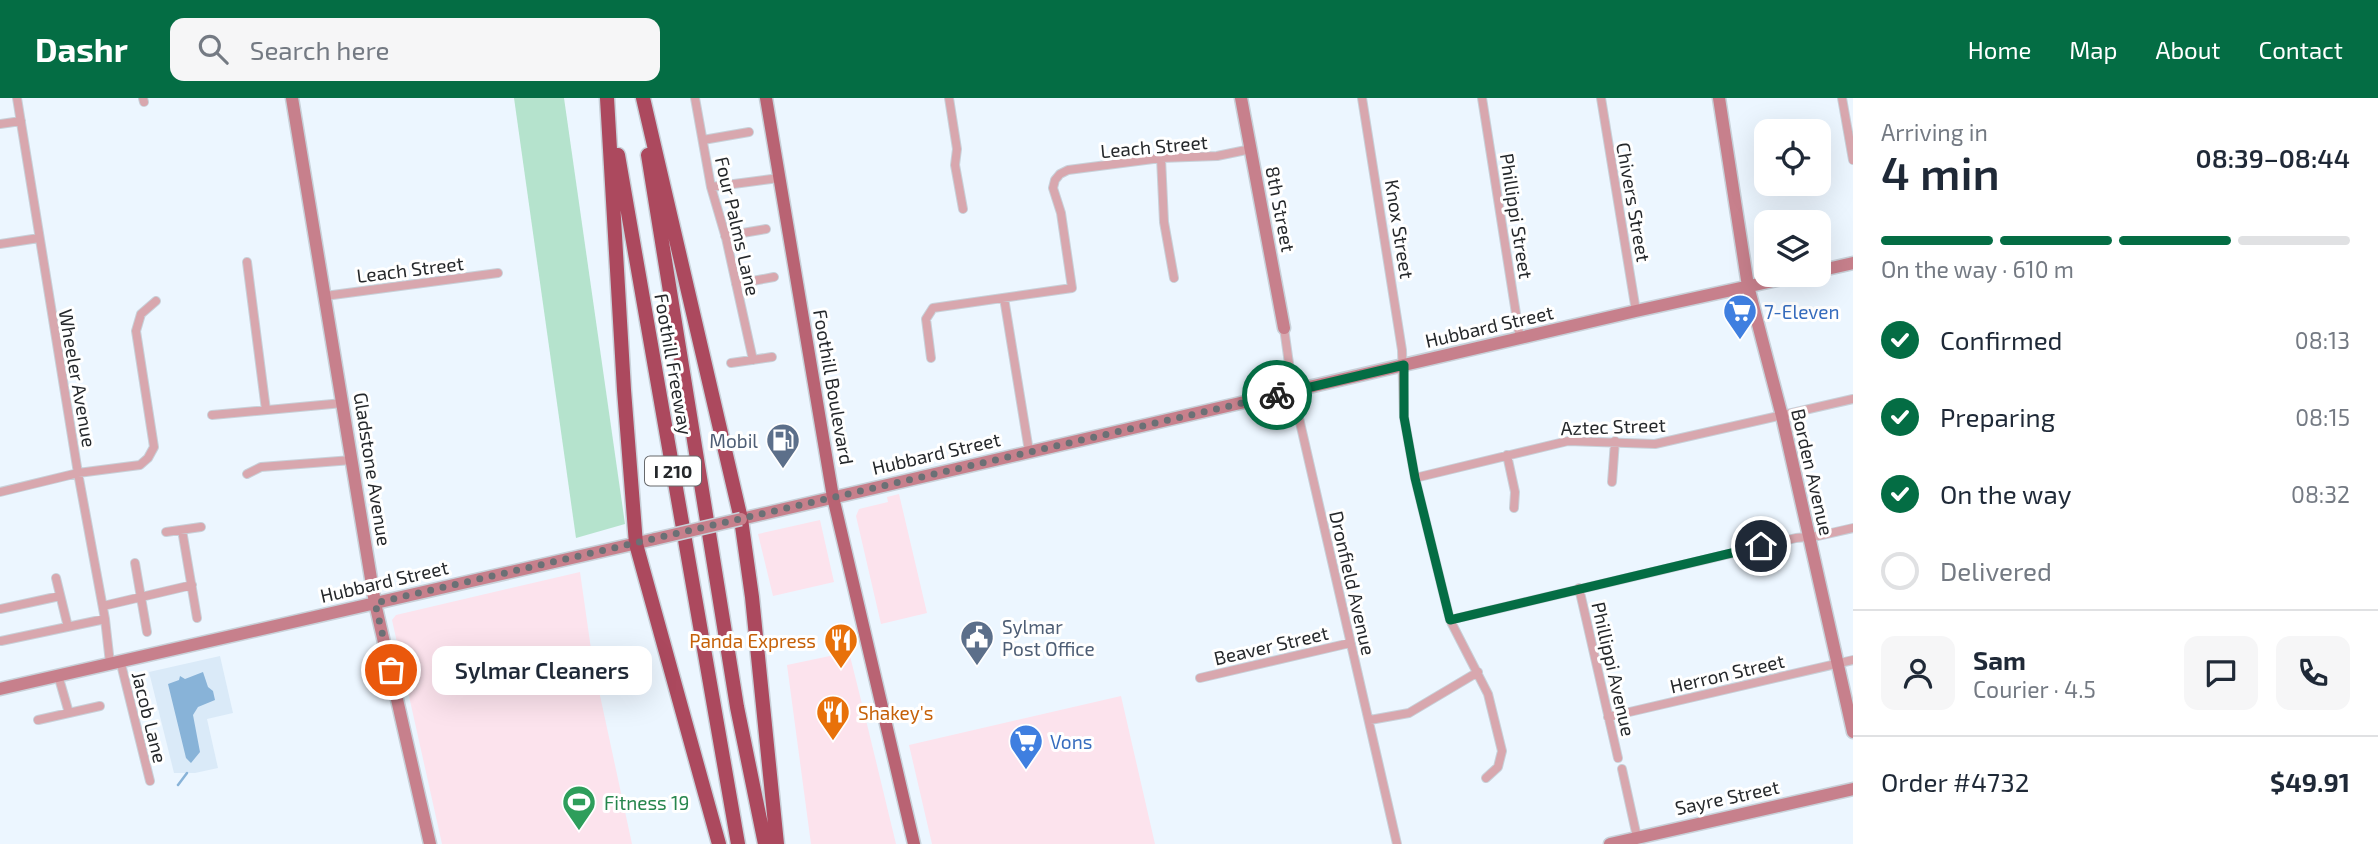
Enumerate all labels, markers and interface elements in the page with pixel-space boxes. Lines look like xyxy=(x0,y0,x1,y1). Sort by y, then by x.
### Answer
search box xyxy=(170,18,660,81)
text: Dashr xyxy=(35,29,128,69)
icon: search xyxy=(194,30,232,68)
text: Search here xyxy=(250,34,389,65)
text: Home xyxy=(1968,35,2031,64)
text: Map xyxy=(2069,35,2117,64)
text: About xyxy=(2155,35,2221,64)
text: Contact xyxy=(2259,35,2343,64)
text: Arriving in xyxy=(1881,118,1988,146)
map controls xyxy=(1754,119,1831,287)
button: locate xyxy=(1754,119,1831,196)
street label: Leach Street xyxy=(1099,130,1209,162)
street label: Chivers Street xyxy=(1612,140,1656,264)
text: 08:39–08:44 xyxy=(2196,142,2350,173)
text: 4 min xyxy=(1881,144,2000,199)
street label: Phillippi Street xyxy=(1496,152,1538,280)
street label: Four Palms Lane xyxy=(711,154,765,298)
street label: 8th Street xyxy=(1261,164,1301,254)
street label: Knox Street xyxy=(1381,178,1419,280)
button: layers xyxy=(1754,210,1831,287)
street label: Leach Street xyxy=(355,251,465,287)
text: On the way · 610 m xyxy=(1881,255,2074,283)
street label: Foothill Freeway xyxy=(650,291,698,437)
supermarket icon: 7-Eleven xyxy=(1721,292,1759,341)
street label: Hubbard Street xyxy=(1423,300,1555,352)
place label: 7-Eleven xyxy=(1764,300,1840,323)
street label: Wheeler Avenue xyxy=(55,307,101,449)
street label: Foothill Boulevard xyxy=(809,307,859,467)
icon: check xyxy=(1881,321,1919,359)
text: Confirmed xyxy=(1940,324,2063,355)
text: 08:13 xyxy=(2295,326,2350,354)
courier xyxy=(1242,360,1312,430)
icon: bike xyxy=(1258,376,1296,414)
street label: Gladstone Avenue xyxy=(349,391,397,547)
icon: check xyxy=(1881,398,1919,436)
text: Preparing xyxy=(1940,401,2055,432)
text: 08:15 xyxy=(2295,403,2350,431)
street label: Borden Avenue xyxy=(1787,406,1839,538)
street label: Aztec Street xyxy=(1560,413,1666,439)
fuel station icon: Mobil xyxy=(764,421,802,470)
street label: Hubbard Street xyxy=(870,427,1002,479)
place label: Mobil xyxy=(709,429,758,452)
road number: I 210 xyxy=(645,456,701,486)
icon: check xyxy=(1881,475,1919,513)
text: On the way xyxy=(1940,478,2071,509)
text: 08:32 xyxy=(2291,480,2350,508)
street label: Dronfield Avenue xyxy=(1325,509,1381,657)
pin xyxy=(1731,516,1791,576)
icon: home xyxy=(1742,527,1780,565)
street label: Hubbard Street xyxy=(318,555,450,607)
text: Delivered xyxy=(1940,555,2052,586)
street label: Phillippi Avenue xyxy=(1587,600,1641,738)
place label: Sylmar Post Office xyxy=(1002,615,1095,660)
public building icon: Sylmar Post Office xyxy=(958,618,996,667)
restaurant icon: Panda Express xyxy=(822,621,860,670)
street label: Beaver Street xyxy=(1211,621,1331,669)
place label: Panda Express xyxy=(689,629,816,652)
button: person xyxy=(1881,636,1955,710)
button: chat xyxy=(2184,636,2258,710)
button: phone xyxy=(2276,636,2350,710)
pin xyxy=(361,640,421,700)
text: Sam xyxy=(1973,644,2026,675)
callout: Sylmar Cleaners xyxy=(433,646,654,694)
street label: Herron Street xyxy=(1668,649,1786,697)
icon: bag xyxy=(372,651,410,689)
text: Sylmar Cleaners xyxy=(455,656,629,684)
street label: Jacob Lane xyxy=(128,669,172,765)
text: Courier · 4.5 xyxy=(1973,675,2096,703)
restaurant icon: Shakey's xyxy=(814,693,852,742)
place label: Shakey's xyxy=(858,701,933,724)
supermarket icon: Vons xyxy=(1007,722,1045,771)
place label: Vons xyxy=(1050,730,1092,753)
text: Order #4732 xyxy=(1881,766,2029,797)
text: $49.91 xyxy=(2270,766,2350,797)
street label: Sayre Street xyxy=(1673,775,1781,819)
sports icon: Fitness 19 xyxy=(560,783,598,832)
place label: Fitness 19 xyxy=(604,791,689,814)

